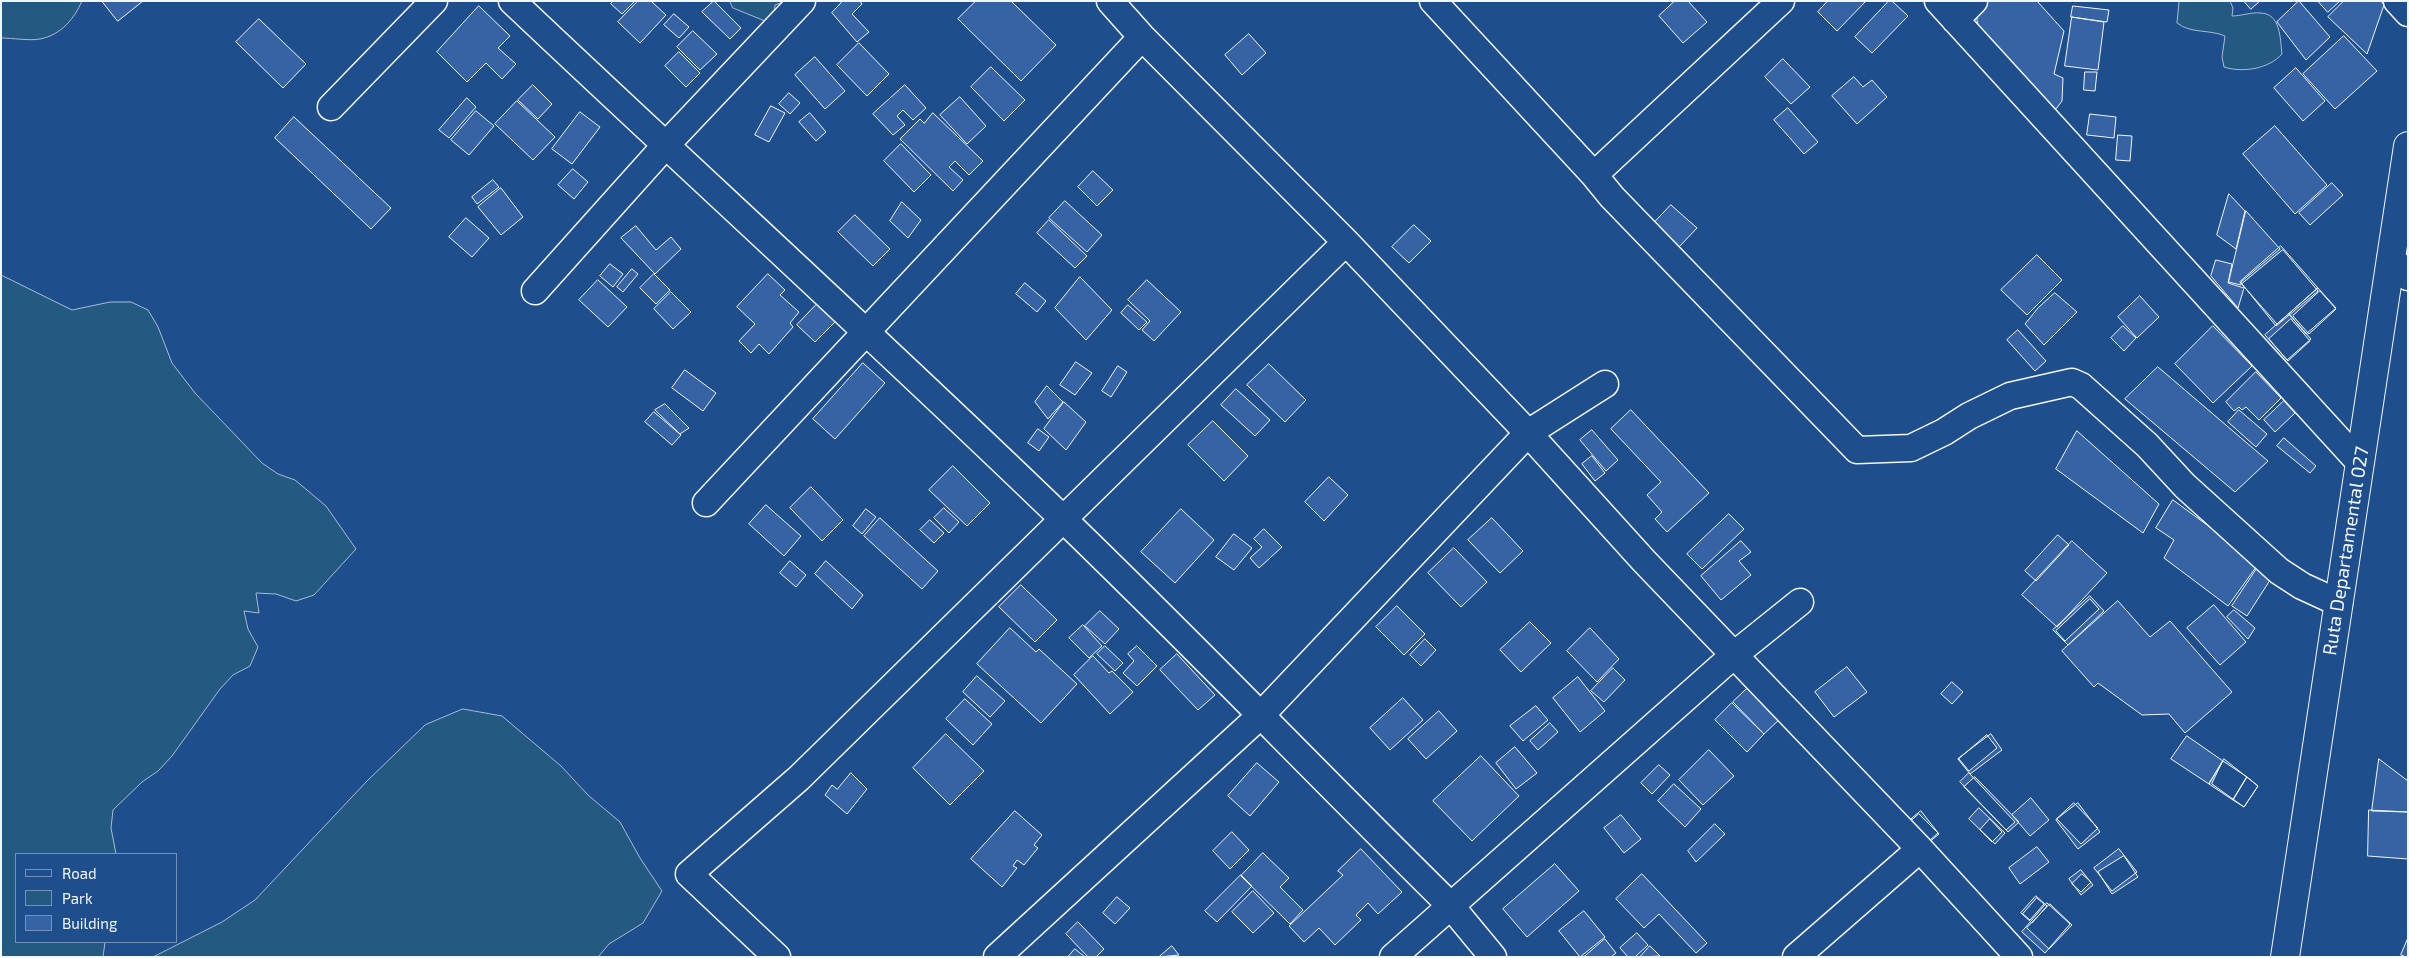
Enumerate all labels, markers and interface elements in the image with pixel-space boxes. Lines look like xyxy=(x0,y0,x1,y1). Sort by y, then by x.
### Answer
street label: Ruta Departamental 027 xyxy=(2318,445,2374,657)
legend xyxy=(15,853,178,943)
text: Road xyxy=(62,864,97,882)
text: Park xyxy=(62,889,93,907)
text: Building xyxy=(62,914,117,932)

